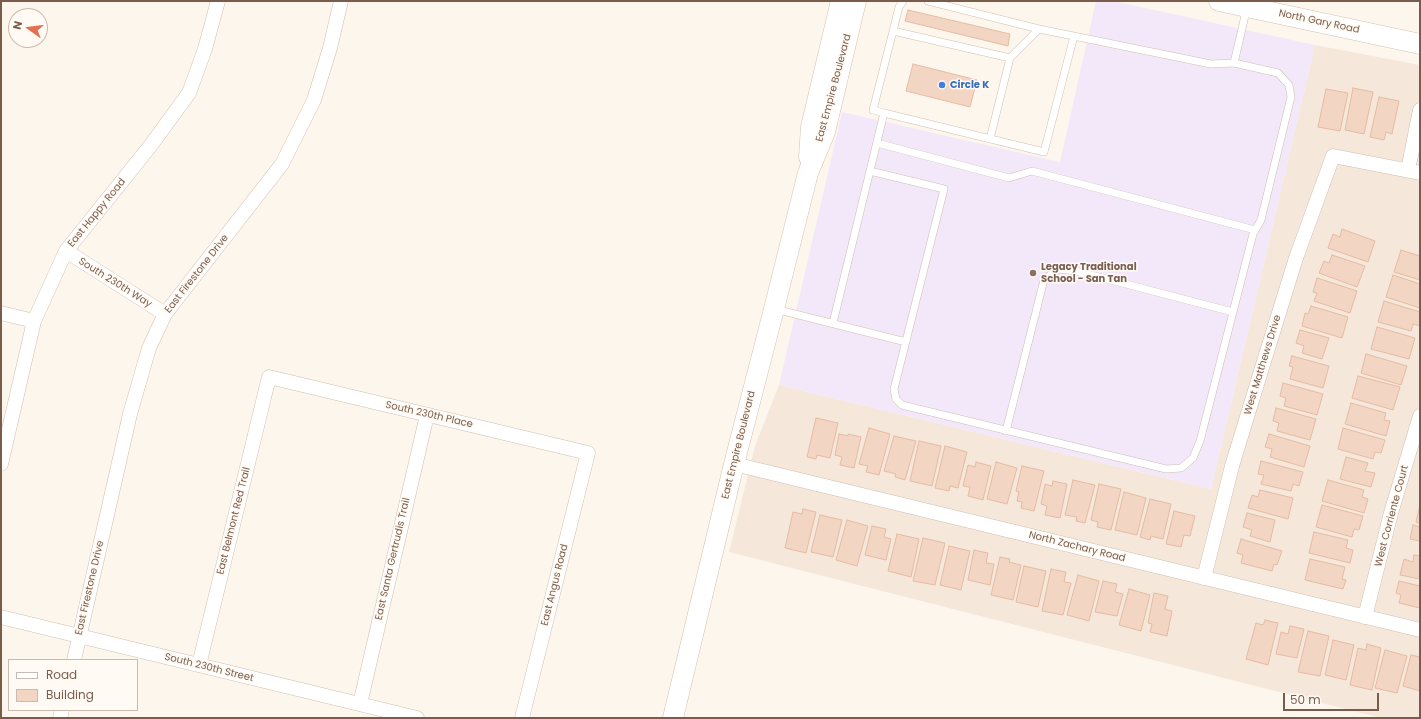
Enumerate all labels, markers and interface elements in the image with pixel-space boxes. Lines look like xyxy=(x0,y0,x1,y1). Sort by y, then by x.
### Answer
north arrow xyxy=(8,8,48,48)
street label: North Gary Road xyxy=(1277,8,1361,36)
text: N xyxy=(9,19,26,31)
street label: East Empire Boulevard xyxy=(814,33,854,143)
place label: Circle K xyxy=(950,79,989,91)
marker: Circle K xyxy=(937,80,947,90)
street label: East Happy Road xyxy=(66,176,128,250)
street label: East Firestone Drive xyxy=(163,232,231,316)
street label: South 230th Way xyxy=(76,256,154,310)
place label: Legacy Traditional School - San Tan xyxy=(1041,261,1137,284)
marker: Legacy Traditional School - San Tan xyxy=(1028,268,1038,278)
street label: West Matthews Drive xyxy=(1242,314,1284,416)
street label: East Empire Boulevard xyxy=(720,390,758,500)
street label: South 230th Place xyxy=(384,399,474,431)
street label: West Corriente Court xyxy=(1373,464,1411,568)
street label: East Belmont Red Trail xyxy=(215,466,253,576)
street label: East Santa Gertrudis Trail xyxy=(373,497,413,621)
street label: North Zachary Road xyxy=(1027,529,1127,565)
street label: East Firestone Drive xyxy=(73,540,107,636)
street label: East Angus Road xyxy=(539,543,571,627)
street label: South 230th Street xyxy=(163,651,255,685)
legend xyxy=(8,659,138,711)
text: Road xyxy=(46,666,77,683)
scale bar xyxy=(1285,685,1381,711)
text: Building xyxy=(46,686,94,703)
text: 50 m xyxy=(1290,691,1321,708)

